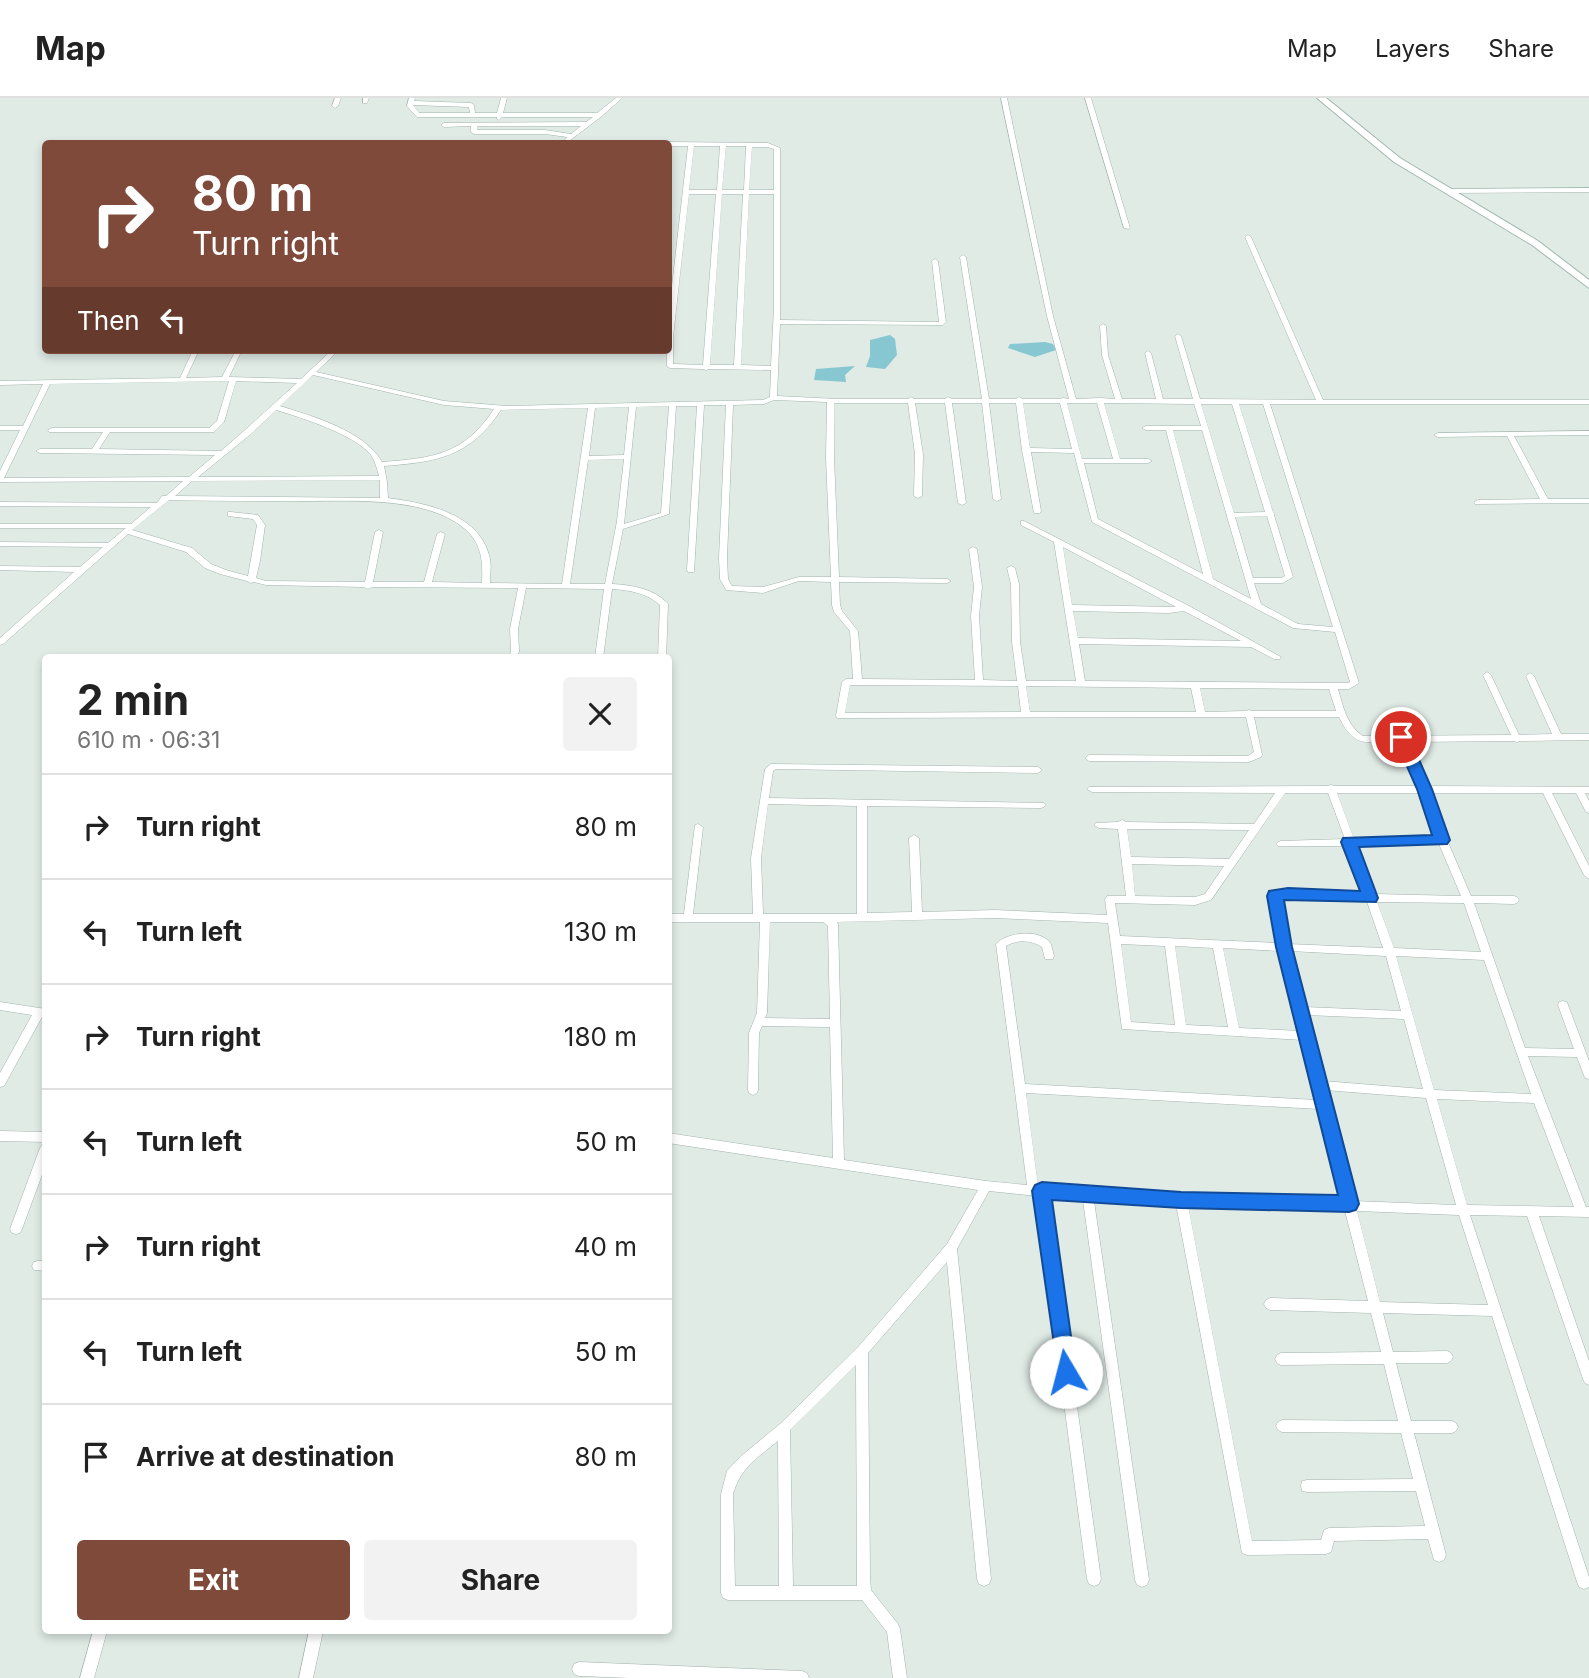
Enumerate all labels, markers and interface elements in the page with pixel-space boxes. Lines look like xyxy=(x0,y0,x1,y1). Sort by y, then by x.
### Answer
text: Map xyxy=(35,28,106,68)
text: Map xyxy=(1287,34,1337,63)
text: Layers xyxy=(1375,34,1450,63)
text: Share xyxy=(1488,34,1554,63)
text: 80 m xyxy=(192,164,313,223)
icon: right xyxy=(77,168,168,259)
text: Turn right xyxy=(192,224,339,263)
icon: left xyxy=(154,301,192,339)
text: Then xyxy=(77,305,140,336)
text: 2 min xyxy=(77,674,189,725)
button: close xyxy=(563,677,637,751)
pin xyxy=(1371,707,1431,767)
icon: arrive xyxy=(1382,718,1420,756)
text: 610 m · 06:31 xyxy=(77,726,220,754)
icon: right xyxy=(77,808,115,846)
text: Turn right xyxy=(136,811,261,842)
text: 80 m xyxy=(574,811,637,842)
icon: left xyxy=(77,913,115,951)
text: Turn left xyxy=(136,916,242,947)
text: 130 m xyxy=(564,916,637,947)
icon: right xyxy=(77,1018,115,1056)
text: Turn right xyxy=(136,1021,261,1052)
text: 180 m xyxy=(564,1021,637,1052)
icon: left xyxy=(77,1123,115,1161)
text: Turn left xyxy=(136,1126,242,1157)
text: 50 m xyxy=(575,1126,637,1157)
icon: right xyxy=(77,1228,115,1266)
text: Turn right xyxy=(136,1231,261,1262)
text: 40 m xyxy=(574,1231,637,1262)
icon: left xyxy=(77,1333,115,1371)
position arrow xyxy=(1029,1335,1103,1409)
text: Turn left xyxy=(136,1336,242,1367)
text: 50 m xyxy=(575,1336,637,1367)
icon: arrive xyxy=(77,1438,115,1476)
text: Arrive at destination xyxy=(136,1441,395,1472)
text: 80 m xyxy=(574,1441,637,1472)
button: Exit xyxy=(77,1540,350,1620)
button: Share xyxy=(364,1540,637,1620)

